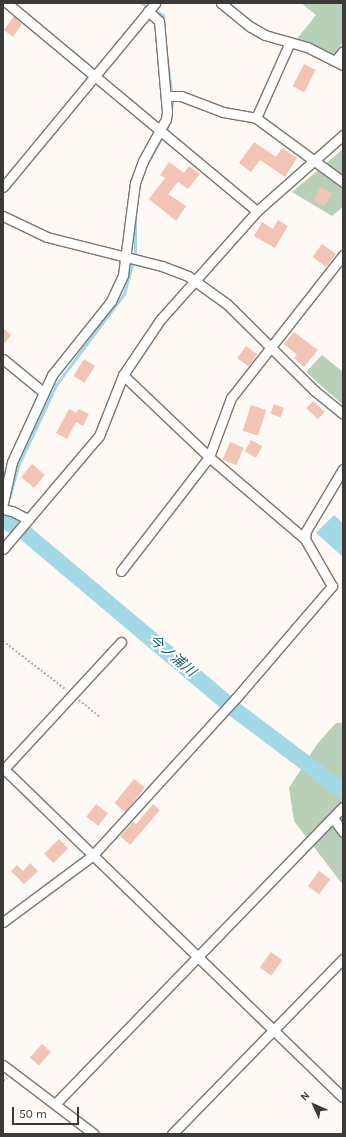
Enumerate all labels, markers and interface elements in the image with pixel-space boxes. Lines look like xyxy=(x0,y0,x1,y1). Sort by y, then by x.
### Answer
water label: 今ノ浦川 xyxy=(145,632,199,680)
north arrow xyxy=(294,1085,334,1125)
text: N xyxy=(298,1089,313,1104)
scale bar xyxy=(14,1099,81,1125)
text: 50 m xyxy=(19,1107,47,1121)

